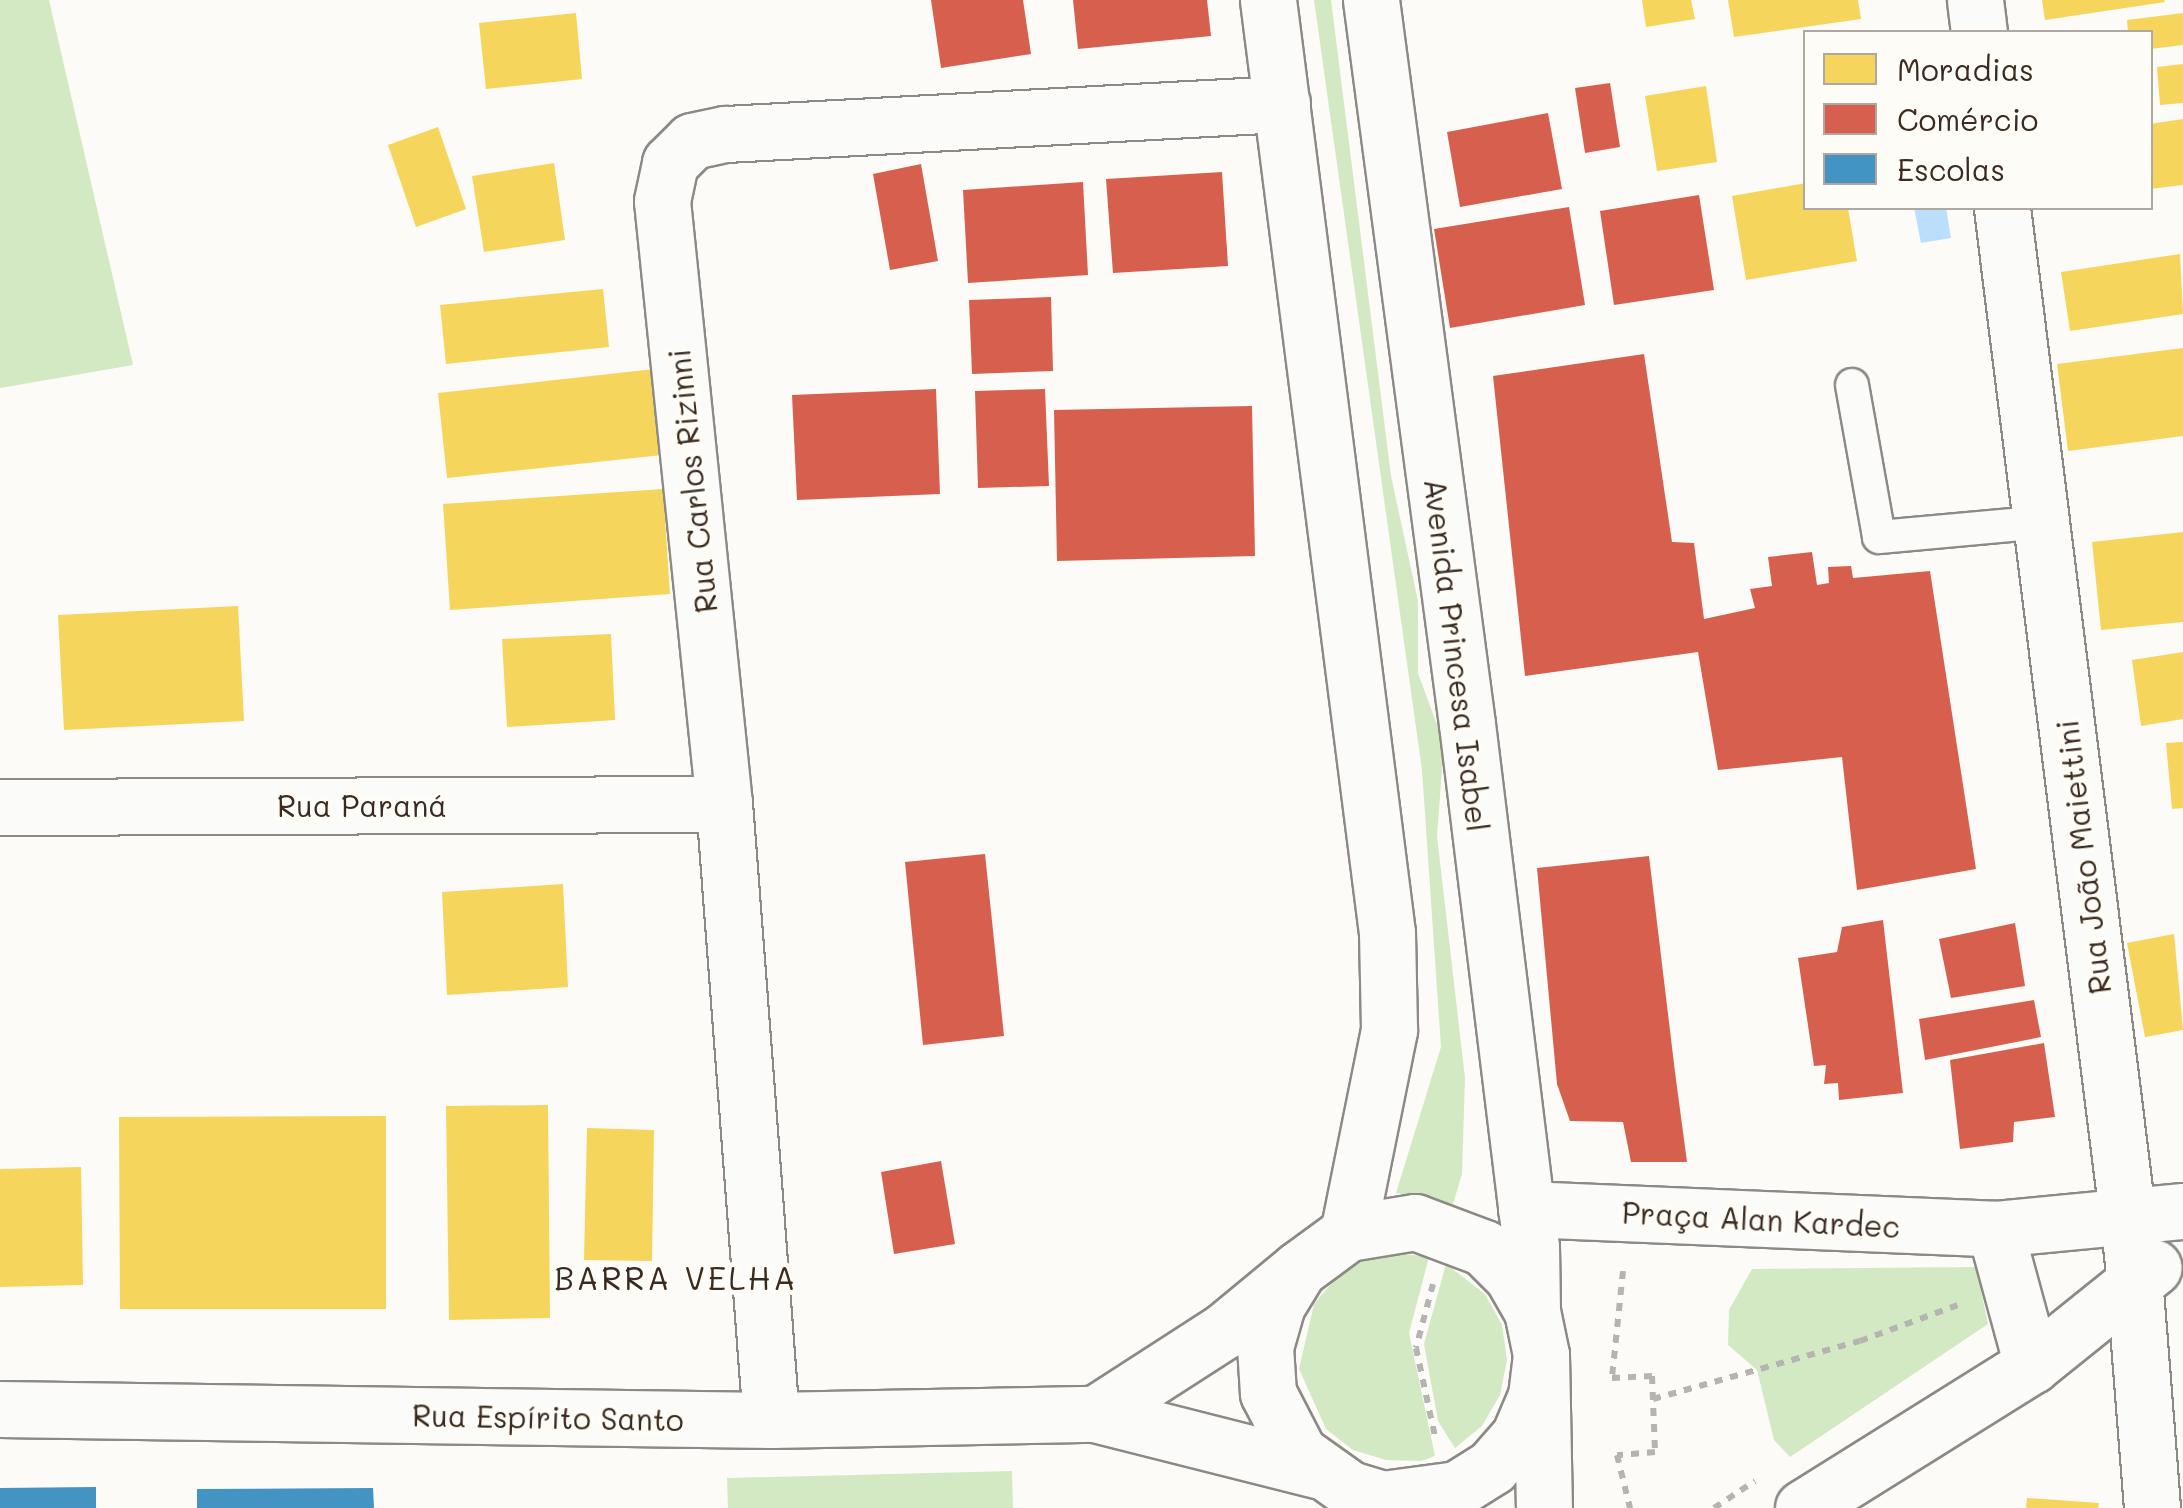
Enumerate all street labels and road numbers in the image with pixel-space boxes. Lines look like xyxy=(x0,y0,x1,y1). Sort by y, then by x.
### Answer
street label: Rua Carlos Rizinni xyxy=(660,347,724,615)
street label: Avenida Princesa Isabel xyxy=(1417,477,1497,833)
street label: Rua João Maiettini xyxy=(2048,718,2118,996)
street label: Rua Paraná xyxy=(277,787,447,823)
street label: Praça Alan Kardec xyxy=(1621,1194,1901,1244)
street label: Rua Espírito Santo xyxy=(412,1397,684,1437)

